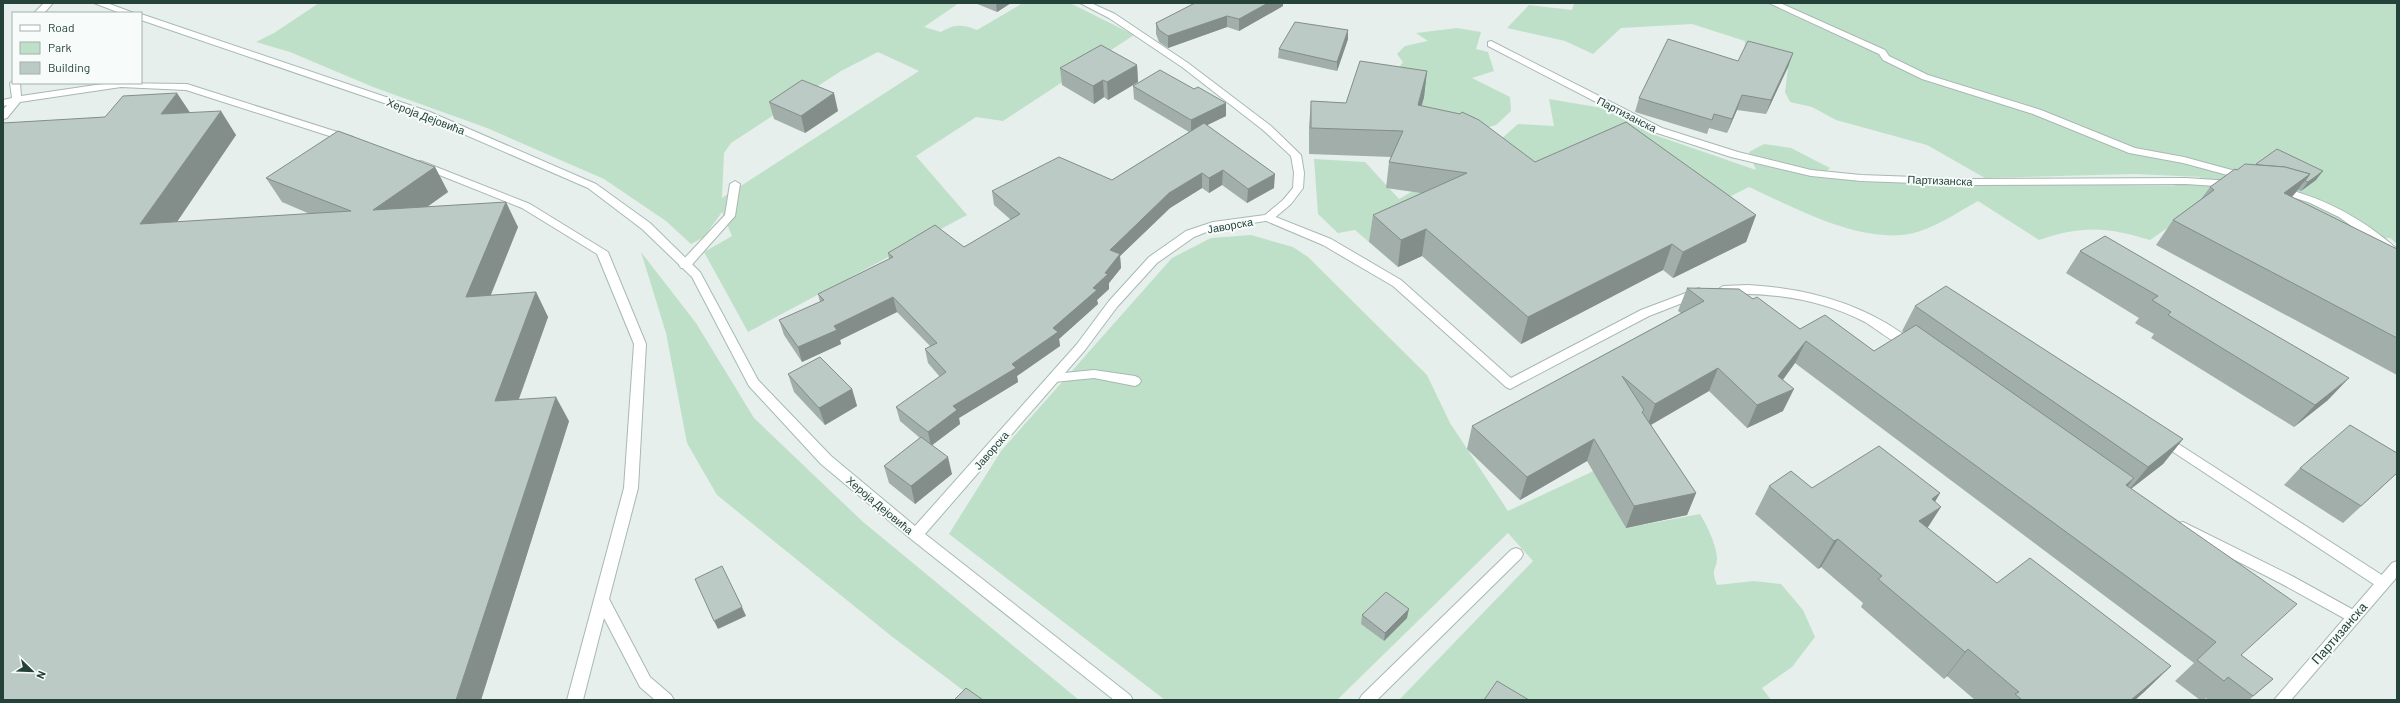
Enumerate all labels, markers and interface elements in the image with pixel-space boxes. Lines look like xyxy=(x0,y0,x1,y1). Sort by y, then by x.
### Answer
legend xyxy=(12,12,142,84)
text: Road xyxy=(48,20,75,34)
text: Park xyxy=(48,40,72,54)
text: Building xyxy=(48,60,90,74)
street label: Партизанска xyxy=(1595,93,1660,135)
street label: Хероја Дејовића xyxy=(385,95,468,137)
street label: Партизанска xyxy=(1907,172,1974,188)
street label: Јаворска xyxy=(1206,214,1255,235)
street label: Јаворска xyxy=(971,428,1012,472)
street label: Хероја Дејовића xyxy=(844,473,917,537)
street label: Партизанска xyxy=(2308,598,2371,667)
north arrow xyxy=(12,651,52,691)
text: N xyxy=(34,669,49,681)

